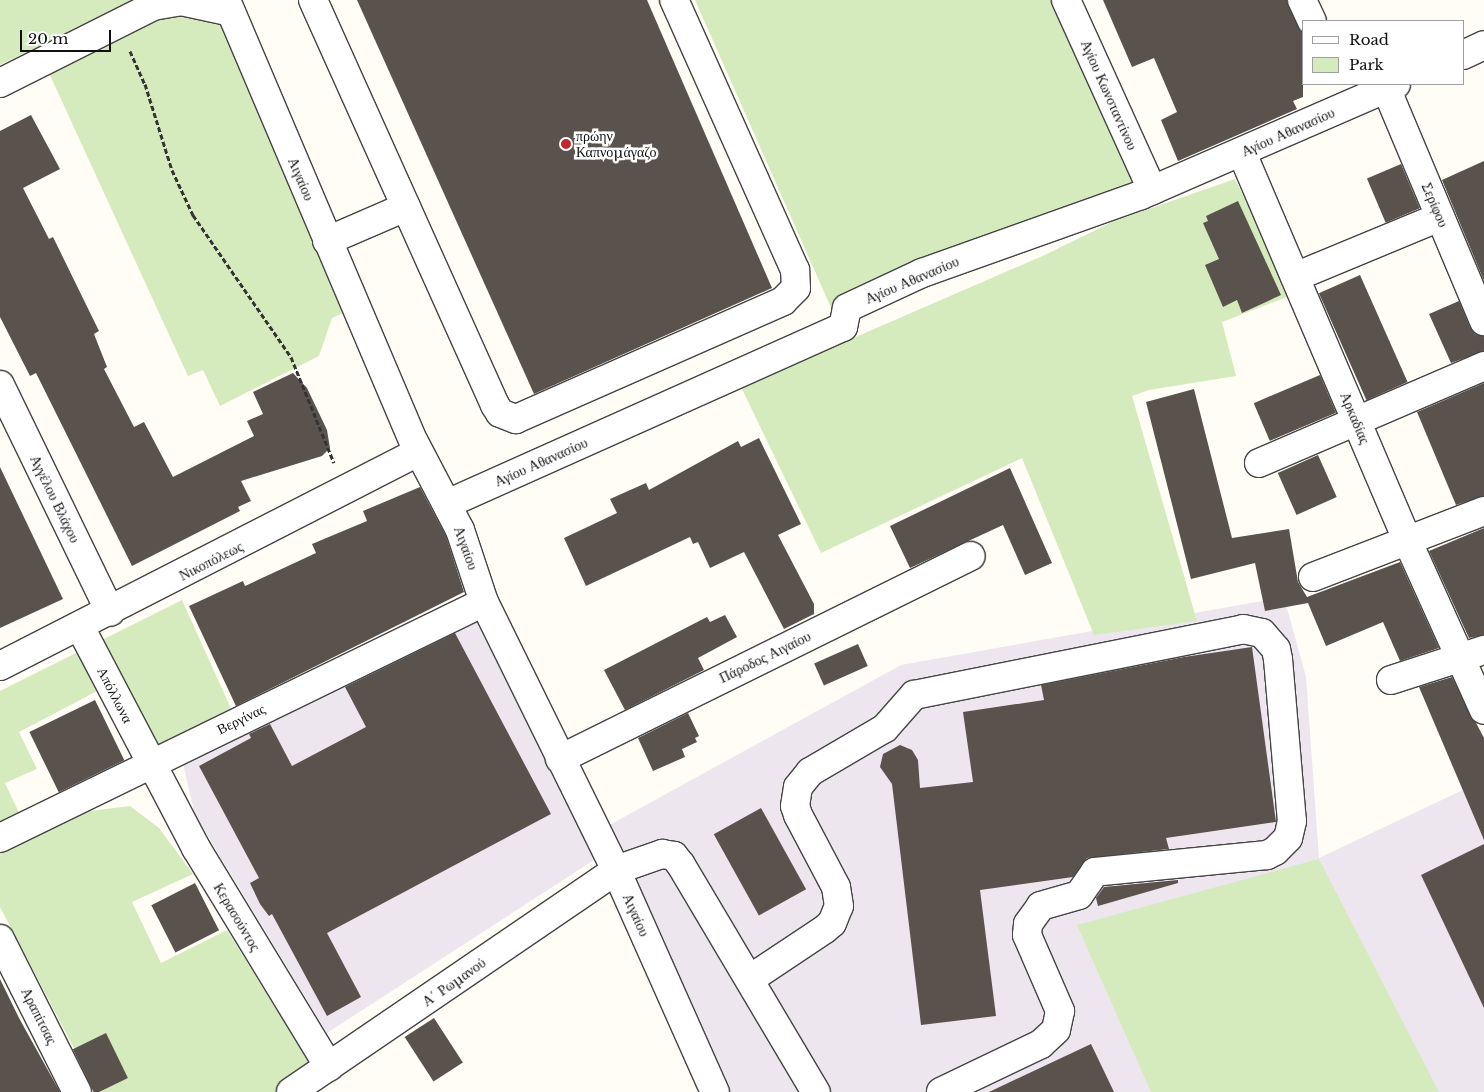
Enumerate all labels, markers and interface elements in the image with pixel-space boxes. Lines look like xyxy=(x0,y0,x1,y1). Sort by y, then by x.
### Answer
scale bar xyxy=(22,20,114,52)
legend xyxy=(1302,20,1464,85)
text: 20 m xyxy=(28,29,68,48)
text: Road xyxy=(1349,30,1389,49)
street label: Αγίου Κωνσταντίνου xyxy=(1077,37,1141,153)
text: Park xyxy=(1349,55,1384,74)
street label: Αγίου Αθανασίου xyxy=(1239,104,1337,160)
place label: πρώην Καπνομάγαζο xyxy=(576,128,657,160)
marker: πρώην Καπνομάγαζο xyxy=(560,138,572,150)
street label: Αιγαίου xyxy=(284,155,318,203)
street label: Σερίφου xyxy=(1418,180,1452,230)
street label: Αγίου Αθανασίου xyxy=(863,253,961,307)
street label: Αρκαδίας xyxy=(1337,390,1373,446)
street label: Αγίου Αθανασίου xyxy=(492,434,590,490)
street label: Αγγέλου Βλάχου xyxy=(27,452,83,546)
street label: Αιγαίου xyxy=(450,524,482,572)
street label: Νικοπόλεως xyxy=(176,538,246,584)
street label: Πάροδος Αιγαίου xyxy=(717,628,813,686)
street label: Απόλλωνα xyxy=(94,664,136,726)
street label: Βεργίνας xyxy=(214,700,268,738)
street label: Κερασούντος xyxy=(210,880,264,954)
street label: Αιγαίου xyxy=(619,891,653,939)
street label: Α΄ Ρωμανού xyxy=(419,954,489,1010)
street label: Αραπίτσας xyxy=(18,985,60,1047)

